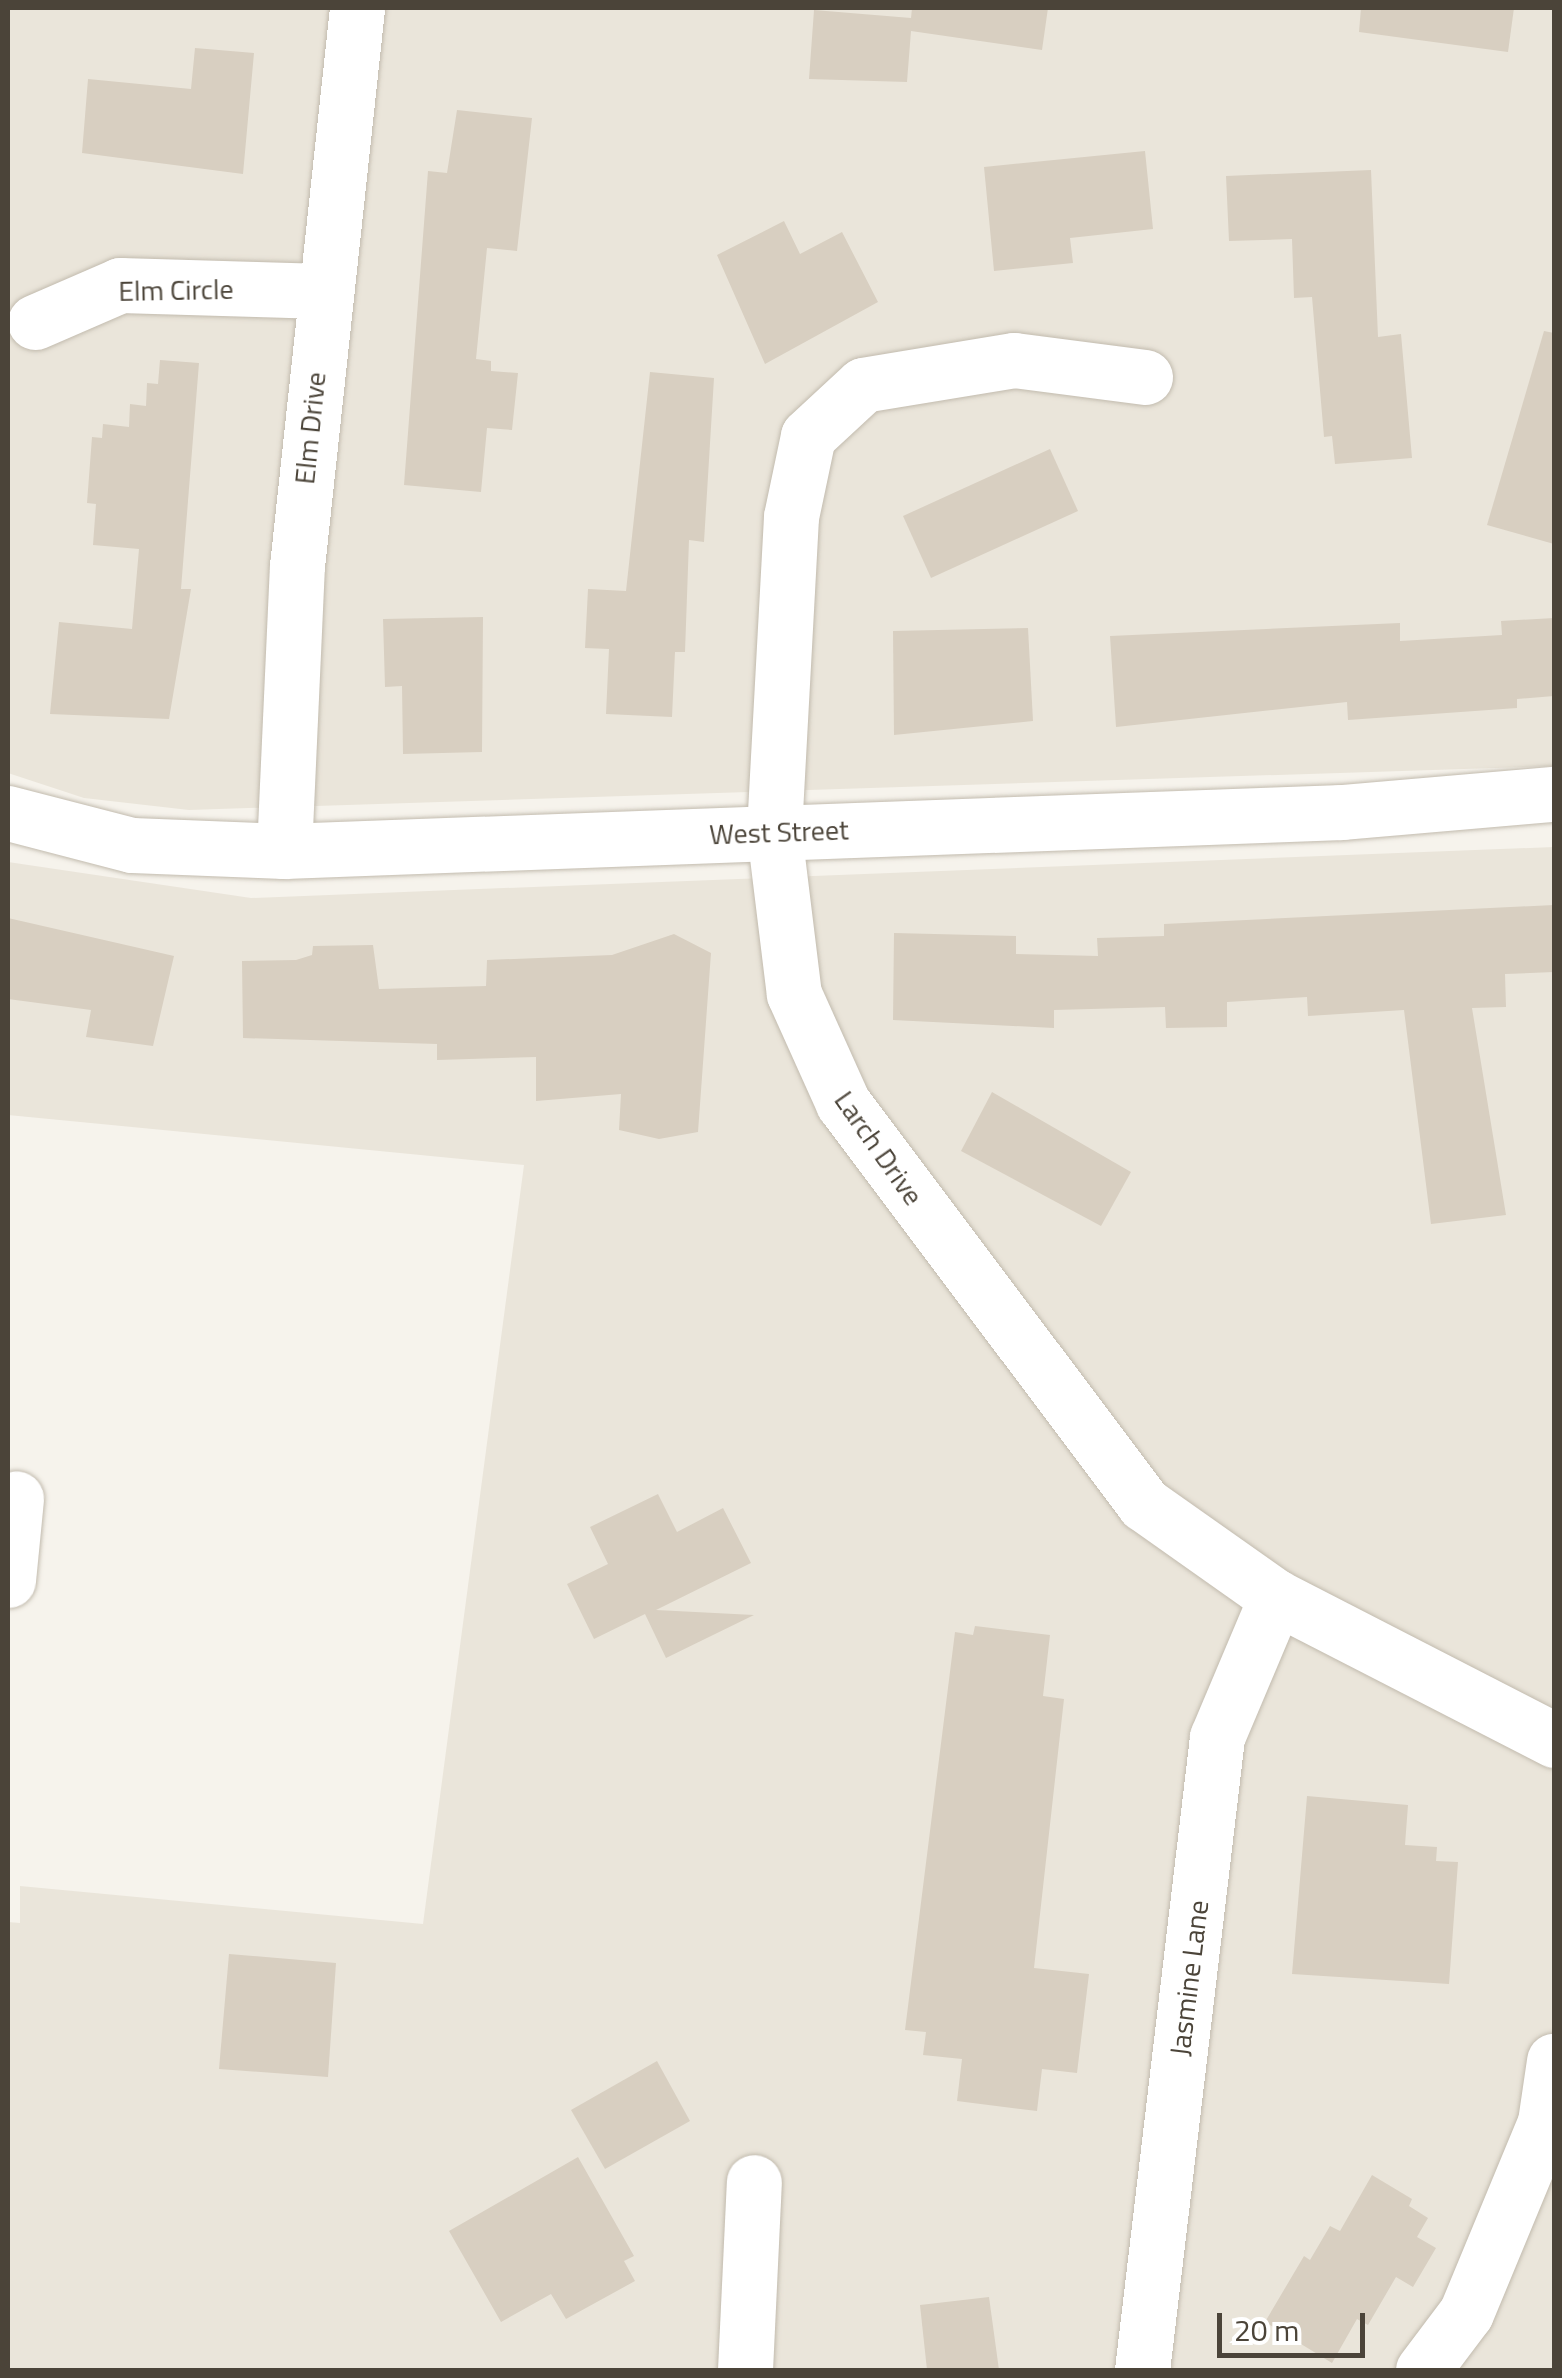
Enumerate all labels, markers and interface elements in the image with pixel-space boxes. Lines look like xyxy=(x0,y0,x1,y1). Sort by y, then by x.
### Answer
street label: Elm Circle xyxy=(118,272,234,308)
street label: Elm Drive xyxy=(287,370,333,486)
street label: West Street xyxy=(709,813,849,851)
street label: Larch Drive xyxy=(828,1085,930,1211)
street label: Jasmine Lane xyxy=(1163,1898,1215,2058)
scale bar xyxy=(1222,2293,1370,2355)
text: 20 m xyxy=(1234,2307,1299,2353)

